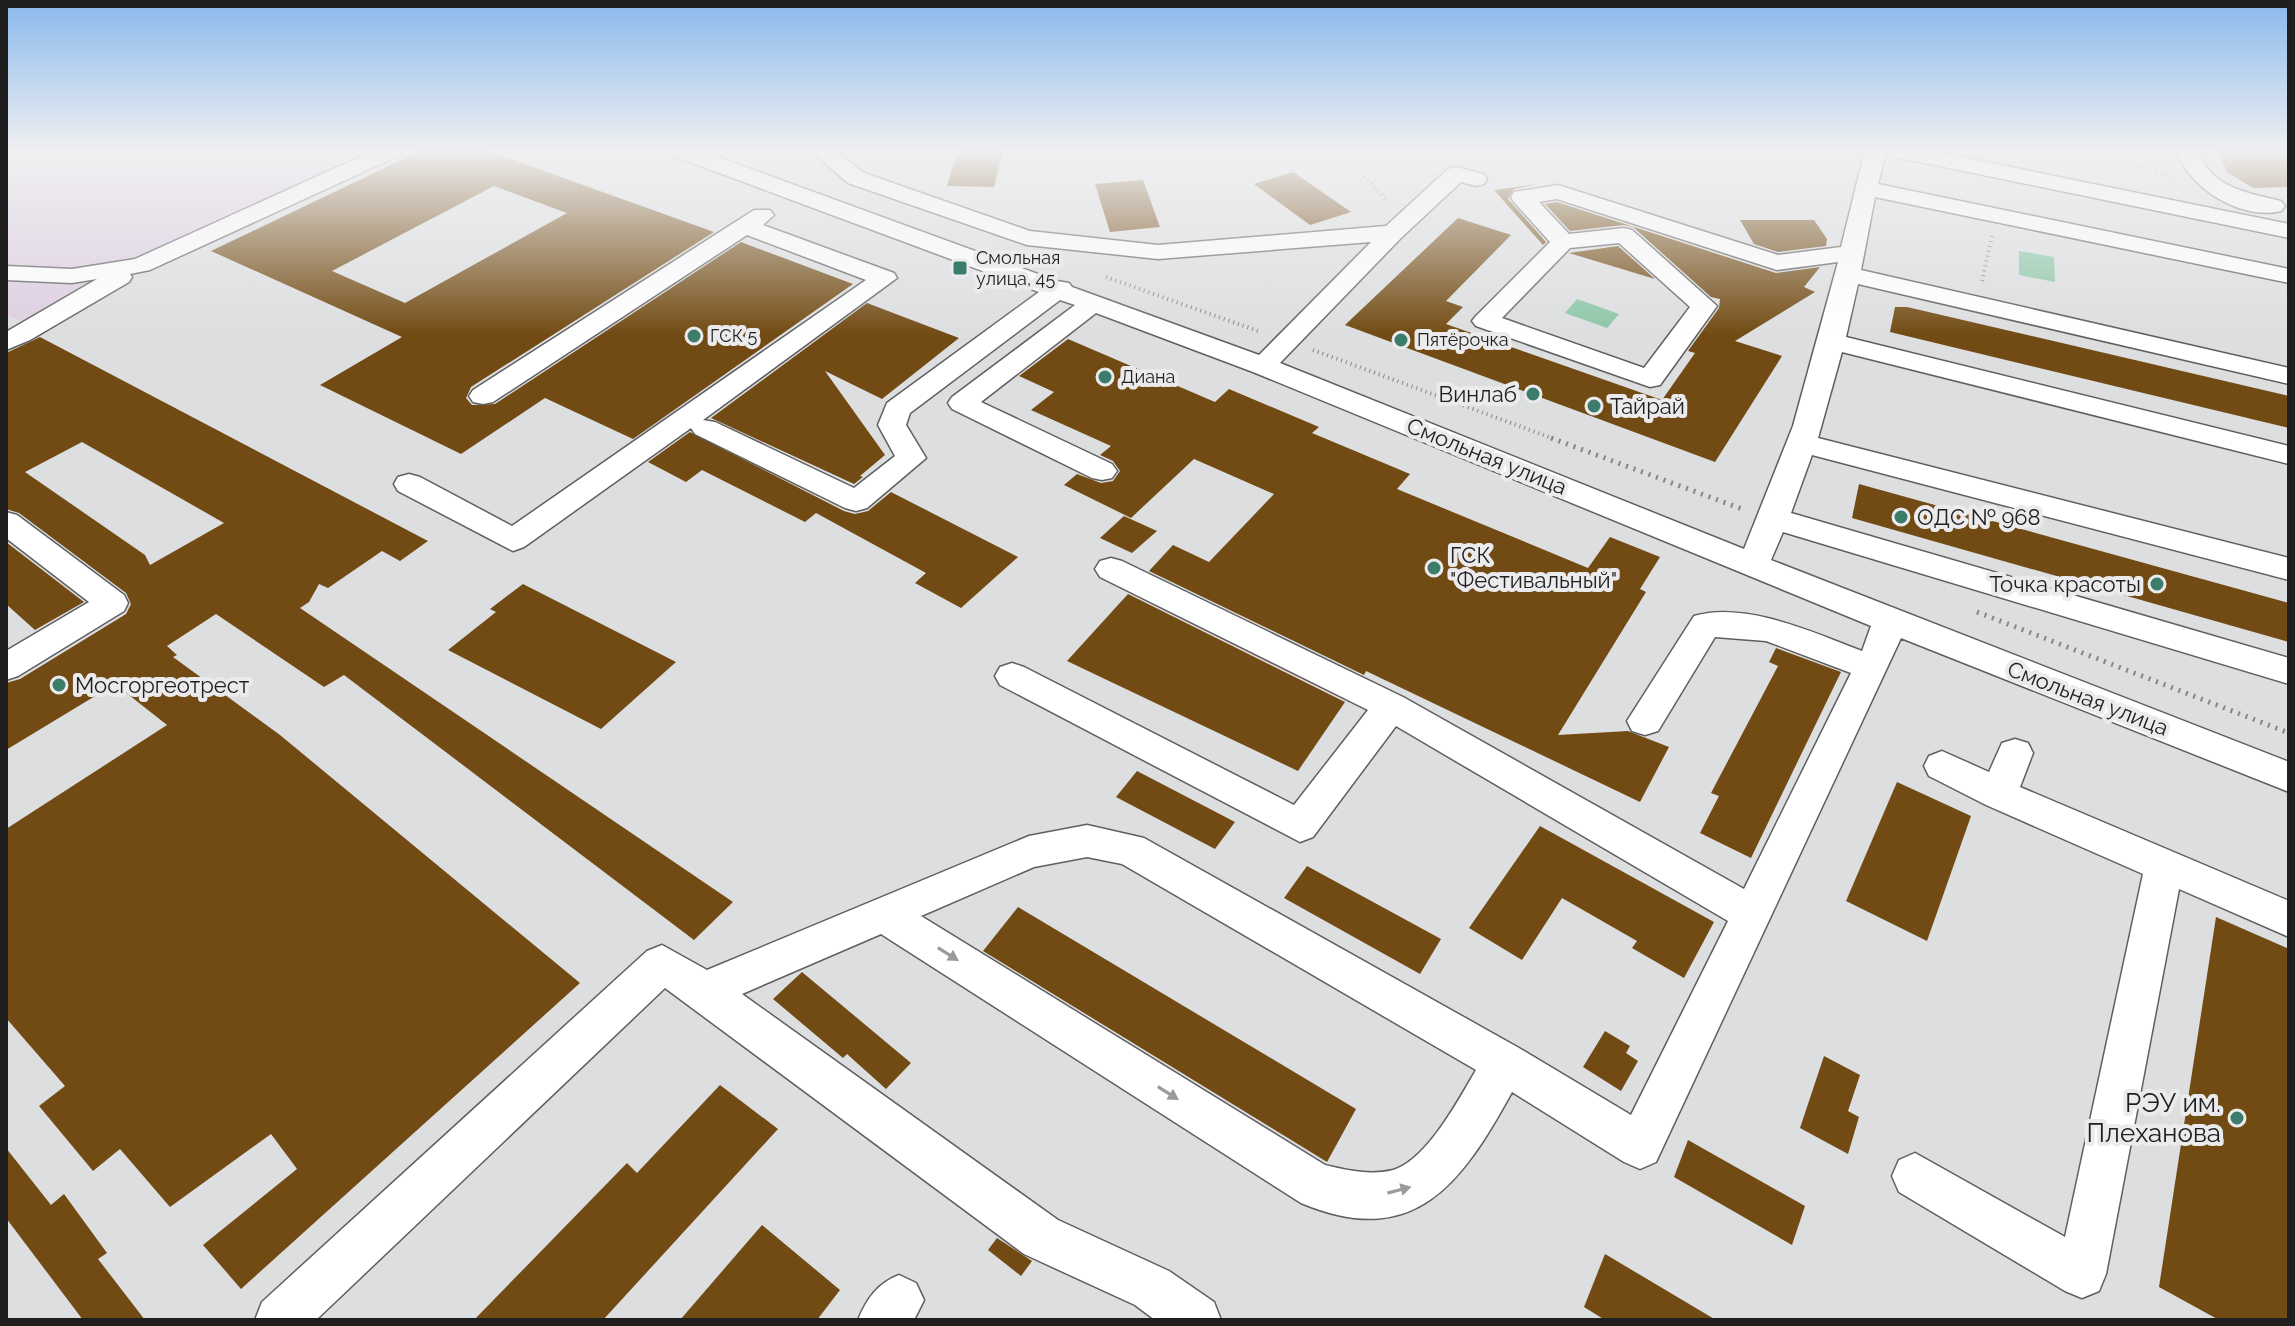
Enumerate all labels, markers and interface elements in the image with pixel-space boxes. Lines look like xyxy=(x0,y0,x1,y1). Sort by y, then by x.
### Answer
place label: Смольная улица, 45 xyxy=(976,247,1060,289)
marker: Смольная улица, 45 xyxy=(951,259,969,277)
place label: ГСК 5 xyxy=(710,325,757,346)
marker: ГСК 5 xyxy=(685,327,703,345)
place label: Пятёрочка xyxy=(1417,329,1509,350)
marker: Пятёрочка xyxy=(1392,331,1410,349)
place label: Диана xyxy=(1121,366,1175,387)
marker: Диана xyxy=(1096,368,1114,386)
place label: Винлаб xyxy=(1439,381,1517,407)
marker: Винлаб xyxy=(1524,385,1542,403)
place label: Тайрай xyxy=(1610,393,1685,419)
marker: Тайрай xyxy=(1585,397,1603,415)
street label: Смольная улица xyxy=(1403,412,1571,500)
place label: ОДС № 968 xyxy=(1917,504,2041,530)
marker: ОДС № 968 xyxy=(1892,508,1910,526)
place label: ГСК "Фестивальный" xyxy=(1450,542,1617,593)
marker: ГСК "Фестивальный" xyxy=(1425,559,1443,577)
place label: Точка красоты xyxy=(1989,571,2141,597)
marker: Точка красоты xyxy=(2148,575,2166,593)
street label: Смольная улица xyxy=(2004,655,2172,741)
place label: Мосгоргеотрест xyxy=(75,672,250,698)
marker: Мосгоргеотрест xyxy=(50,676,68,694)
one-way arrow xyxy=(937,947,959,961)
one-way arrow xyxy=(1157,1086,1179,1100)
place label: РЭУ им. Плеханова xyxy=(2087,1088,2221,1148)
marker: РЭУ им. Плеханова xyxy=(2228,1109,2246,1127)
one-way arrow xyxy=(1387,1183,1412,1195)

